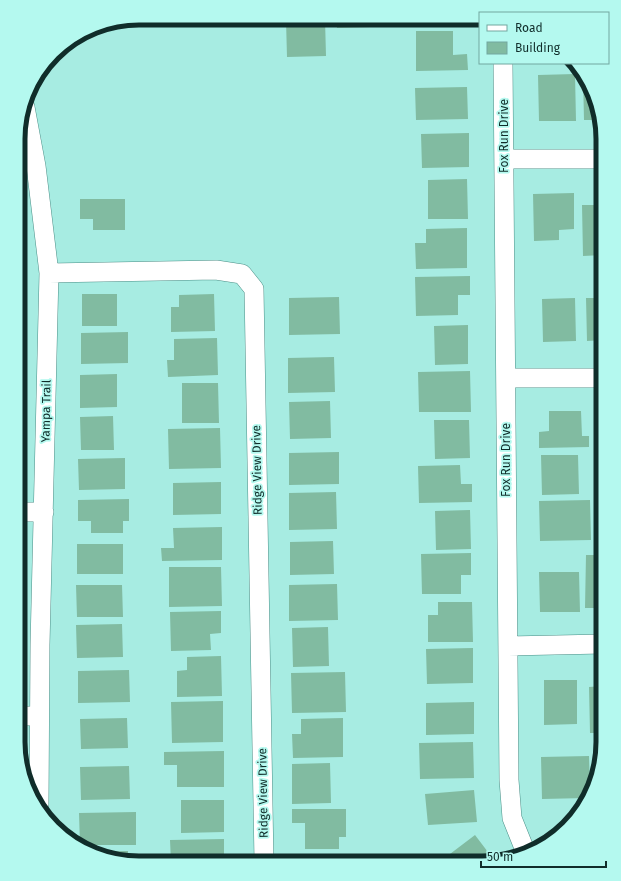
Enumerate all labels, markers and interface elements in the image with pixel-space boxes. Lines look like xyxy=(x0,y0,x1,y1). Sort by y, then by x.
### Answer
legend xyxy=(479,12,609,64)
text: Road xyxy=(515,21,543,35)
text: Building xyxy=(515,41,561,55)
street label: Fox Run Drive xyxy=(497,99,511,173)
street label: Yampa Trail xyxy=(38,379,54,442)
street label: Fox Run Drive xyxy=(499,423,513,497)
street label: Ridge View Drive xyxy=(249,425,265,515)
street label: Ridge View Drive xyxy=(255,748,271,838)
scale bar xyxy=(481,843,606,869)
text: 50 m xyxy=(487,850,513,864)

